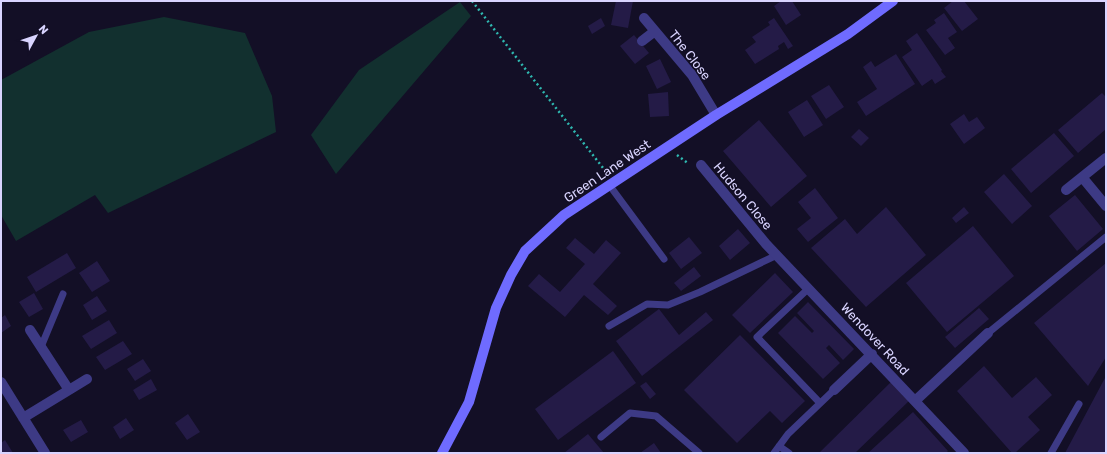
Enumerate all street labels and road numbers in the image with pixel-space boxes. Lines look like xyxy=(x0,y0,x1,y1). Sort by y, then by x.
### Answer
street label: The Close xyxy=(666,27,714,83)
street label: Green Lane West xyxy=(561,137,653,205)
street label: Hudson Close xyxy=(711,159,775,233)
street label: Wendover Road xyxy=(838,300,912,378)

